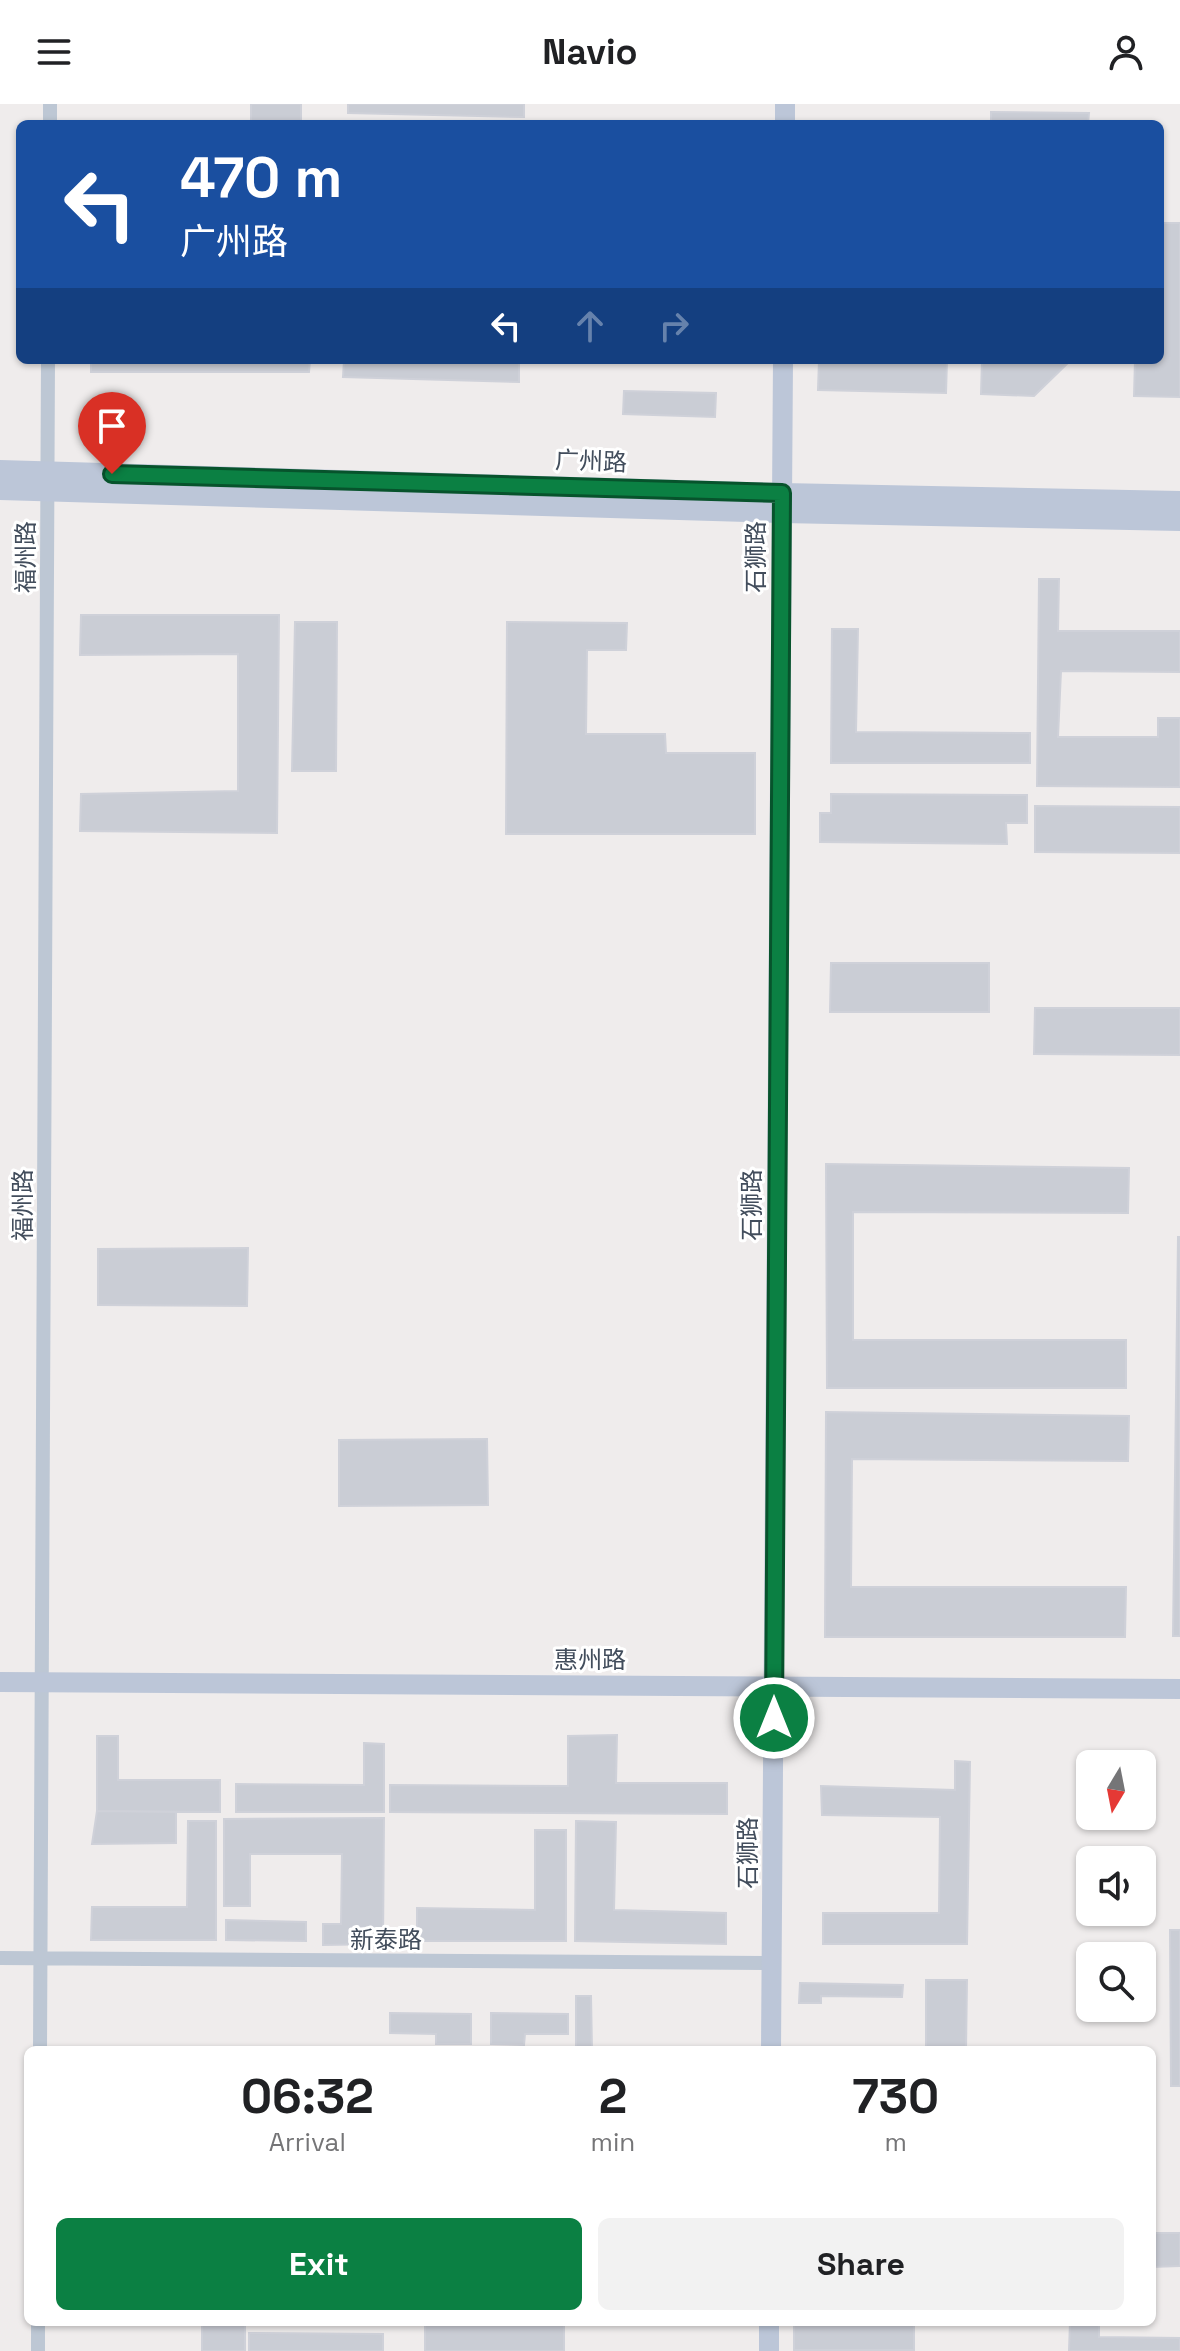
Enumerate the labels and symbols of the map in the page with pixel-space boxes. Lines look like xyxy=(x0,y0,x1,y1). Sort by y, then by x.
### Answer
pin xyxy=(78,392,146,474)
street label: 广州路 xyxy=(554,444,628,478)
street label: 福州路 xyxy=(10,521,41,593)
street label: 石狮路 xyxy=(740,521,771,593)
street label: 福州路 xyxy=(7,1169,38,1241)
street label: 石狮路 xyxy=(736,1169,767,1241)
street label: 惠州路 xyxy=(554,1644,626,1675)
position arrow xyxy=(732,1676,816,1760)
north arrow xyxy=(1076,1750,1156,1830)
street label: 石狮路 xyxy=(732,1817,763,1889)
street label: 新泰路 xyxy=(350,1924,422,1955)

